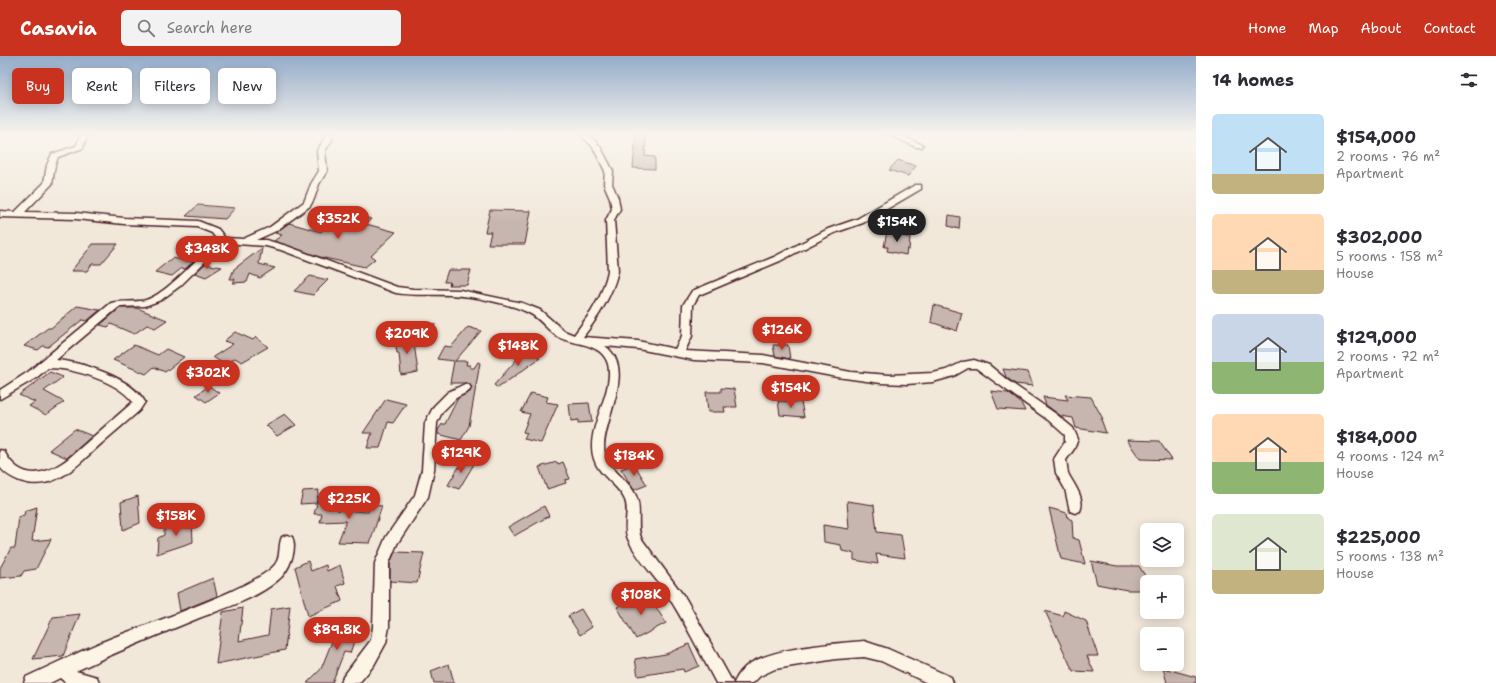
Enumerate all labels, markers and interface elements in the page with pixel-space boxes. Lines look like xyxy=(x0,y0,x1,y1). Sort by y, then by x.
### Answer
search box xyxy=(121,10,401,46)
text: Casavia xyxy=(20,16,97,41)
icon: search xyxy=(135,17,157,39)
text: Search here xyxy=(167,18,252,38)
text: Home xyxy=(1248,19,1287,37)
text: Map xyxy=(1309,19,1339,37)
text: About xyxy=(1361,19,1402,37)
text: Contact xyxy=(1424,19,1476,37)
chip: Buy xyxy=(12,68,64,104)
chip: Rent xyxy=(72,68,132,104)
chip: Filters xyxy=(140,68,210,104)
chip: New xyxy=(218,68,276,104)
text: 14 homes xyxy=(1212,69,1294,91)
icon: filters xyxy=(1458,69,1480,91)
text: $154,000 xyxy=(1336,126,1416,148)
icon: home xyxy=(1244,130,1292,178)
text: 2 rooms · 76 m² xyxy=(1336,148,1440,165)
text: Apartment xyxy=(1336,165,1404,182)
pin: $352K xyxy=(310,206,366,240)
pin: $154K xyxy=(869,209,925,243)
text: $352K xyxy=(316,210,360,227)
text: $154K xyxy=(877,213,917,230)
text: $302,000 xyxy=(1336,226,1422,248)
icon: home xyxy=(1244,230,1292,278)
pin: $348K xyxy=(179,236,235,270)
text: $348K xyxy=(185,240,229,257)
text: 5 rooms · 158 m² xyxy=(1336,248,1443,265)
text: House xyxy=(1336,265,1374,282)
pin: $126K xyxy=(754,317,810,351)
pin: $209K xyxy=(379,321,435,355)
text: $126K xyxy=(762,321,802,338)
text: $209K xyxy=(385,325,429,342)
text: $129,000 xyxy=(1336,326,1417,348)
icon: home xyxy=(1244,330,1292,378)
pin: $148K xyxy=(490,333,546,367)
text: $148K xyxy=(497,337,539,354)
text: 2 rooms · 72 m² xyxy=(1336,348,1440,365)
pin: $302K xyxy=(180,360,236,394)
text: $302K xyxy=(186,364,230,381)
text: Apartment xyxy=(1336,365,1404,382)
pin: $154K xyxy=(763,375,819,409)
text: $154K xyxy=(771,379,811,396)
text: $184,000 xyxy=(1336,426,1417,448)
icon: home xyxy=(1244,430,1292,478)
pin: $129K xyxy=(433,440,489,474)
pin: $184K xyxy=(606,443,662,477)
text: $129K xyxy=(441,444,481,461)
text: $184K xyxy=(613,447,655,464)
text: 4 rooms · 124 m² xyxy=(1336,448,1445,465)
text: House xyxy=(1336,465,1374,482)
pin: $225K xyxy=(321,486,377,520)
text: $225K xyxy=(327,490,371,507)
pin: $158K xyxy=(148,503,204,537)
text: $158K xyxy=(156,507,196,524)
map controls xyxy=(1140,523,1184,671)
button: layers xyxy=(1140,523,1184,567)
text: $225,000 xyxy=(1336,526,1421,548)
icon: home xyxy=(1244,530,1292,578)
text: 5 rooms · 138 m² xyxy=(1336,548,1444,565)
text: House xyxy=(1336,565,1374,582)
button: + xyxy=(1140,575,1184,619)
pin: $108K xyxy=(613,582,669,616)
text: $108K xyxy=(620,586,662,603)
pin: $89.8K xyxy=(304,617,370,651)
text: $89.8K xyxy=(313,621,361,638)
button: − xyxy=(1140,627,1184,671)

